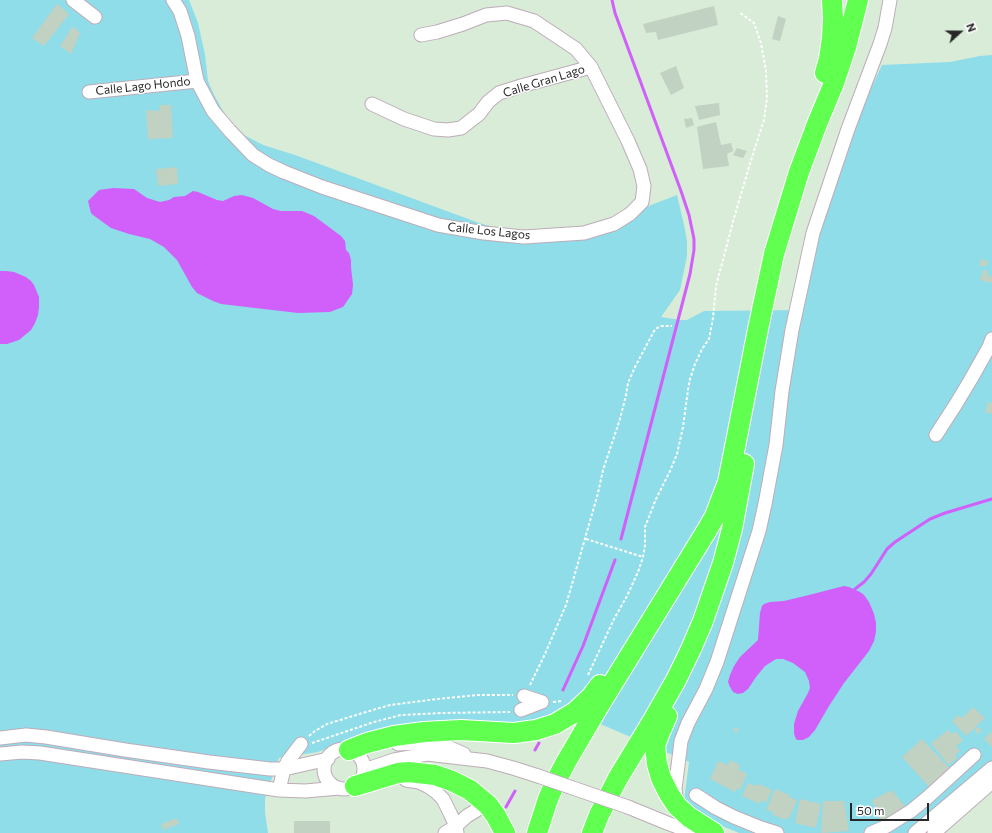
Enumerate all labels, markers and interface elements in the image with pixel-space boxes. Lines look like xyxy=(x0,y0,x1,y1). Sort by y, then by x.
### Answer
north arrow xyxy=(940,12,980,52)
text: N xyxy=(964,21,979,34)
street label: Calle Gran Lago xyxy=(501,62,587,100)
street label: Calle Lago Hondo xyxy=(95,74,191,98)
street label: Calle Los Lagos xyxy=(447,220,531,242)
scale bar xyxy=(852,795,931,821)
text: 50 m xyxy=(857,803,885,817)

